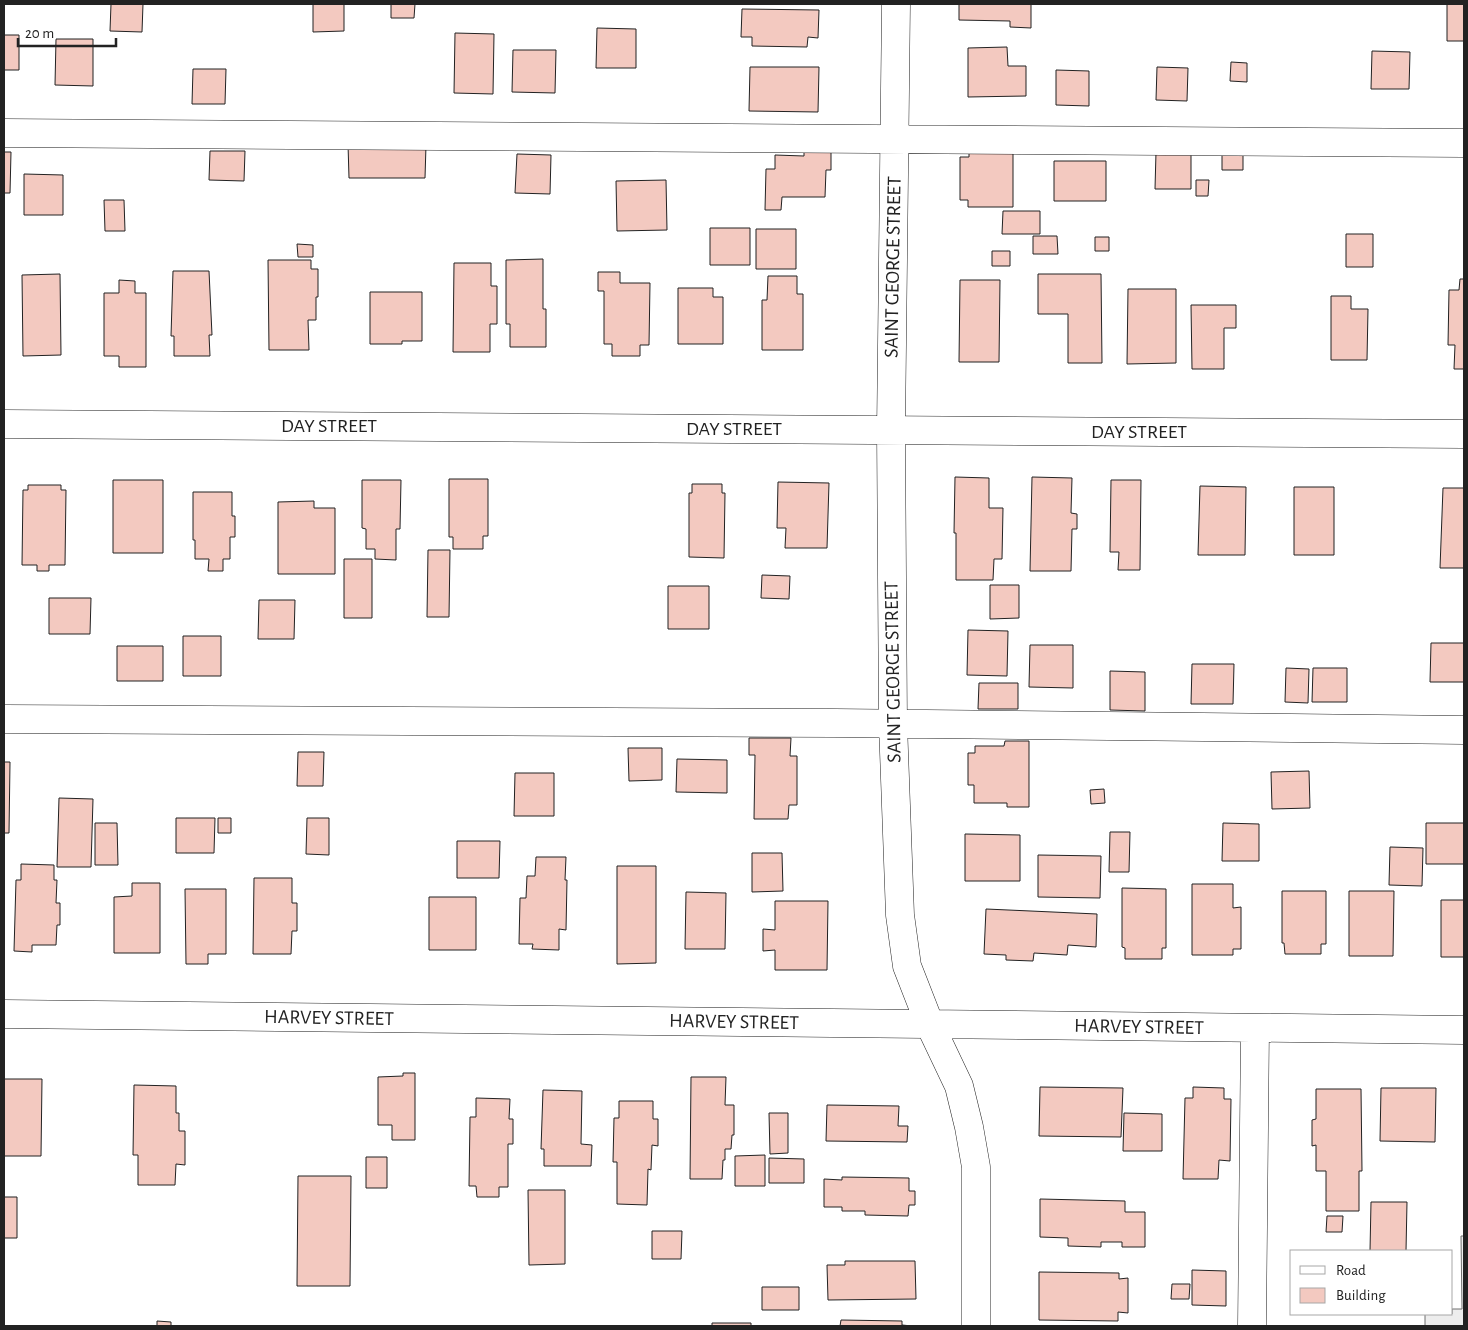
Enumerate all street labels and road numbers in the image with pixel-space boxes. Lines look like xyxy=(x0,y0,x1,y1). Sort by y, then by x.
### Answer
street label: SAINT GEORGE STREET xyxy=(881,176,905,358)
street label: DAY STREET xyxy=(281,416,377,436)
street label: DAY STREET xyxy=(686,419,782,439)
street label: DAY STREET xyxy=(1091,422,1187,442)
street label: SAINT GEORGE STREET xyxy=(881,581,905,763)
street label: HARVEY STREET xyxy=(264,1007,394,1029)
street label: HARVEY STREET xyxy=(669,1011,799,1033)
street label: HARVEY STREET xyxy=(1074,1016,1204,1038)

